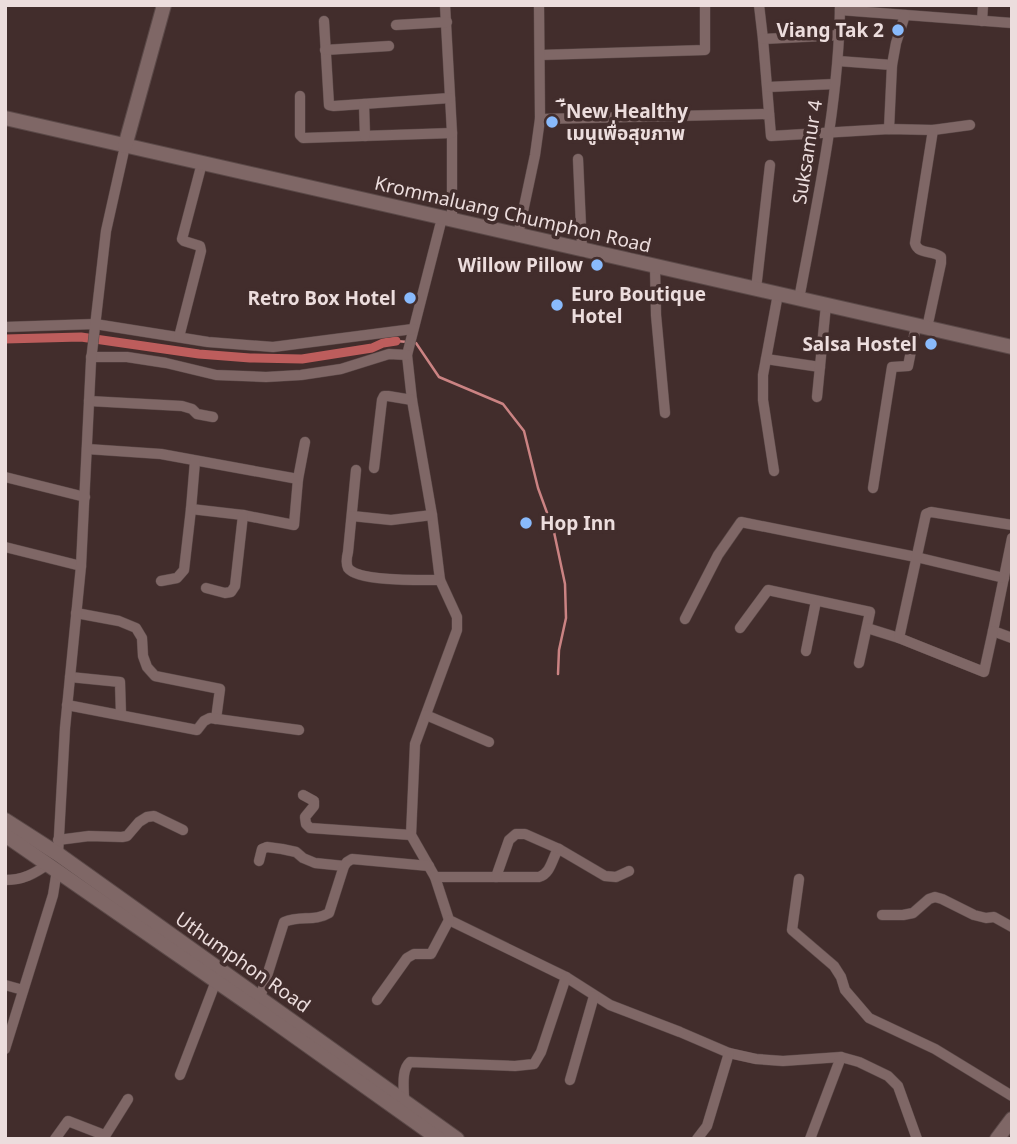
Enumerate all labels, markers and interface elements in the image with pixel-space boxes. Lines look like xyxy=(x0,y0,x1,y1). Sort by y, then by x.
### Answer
place label: Viang Tak 2 xyxy=(776,17,884,46)
marker: Viang Tak 2 xyxy=(890,22,906,38)
place label: ์ืNew Healthy เมนูเพื่อสุขภาพ xyxy=(555,98,688,149)
street label: Suksamur 4 xyxy=(786,98,831,206)
marker: ์ืNew Healthy เมนูเพื่อสุขภาพ xyxy=(544,114,560,130)
street label: Krommaluang Chumphon Road xyxy=(371,169,654,261)
place label: Willow Pillow xyxy=(458,252,584,281)
marker: Willow Pillow xyxy=(589,257,605,273)
place label: Euro Boutique Hotel xyxy=(571,281,706,332)
place label: Retro Box Hotel xyxy=(247,285,396,314)
marker: Retro Box Hotel xyxy=(402,290,418,306)
marker: Euro Boutique Hotel xyxy=(549,297,565,313)
place label: Salsa Hostel xyxy=(802,331,917,360)
marker: Salsa Hostel xyxy=(923,336,939,352)
place label: Hop Inn xyxy=(540,510,616,539)
marker: Hop Inn xyxy=(518,515,534,531)
street label: Uthumphon Road xyxy=(169,906,316,1021)

